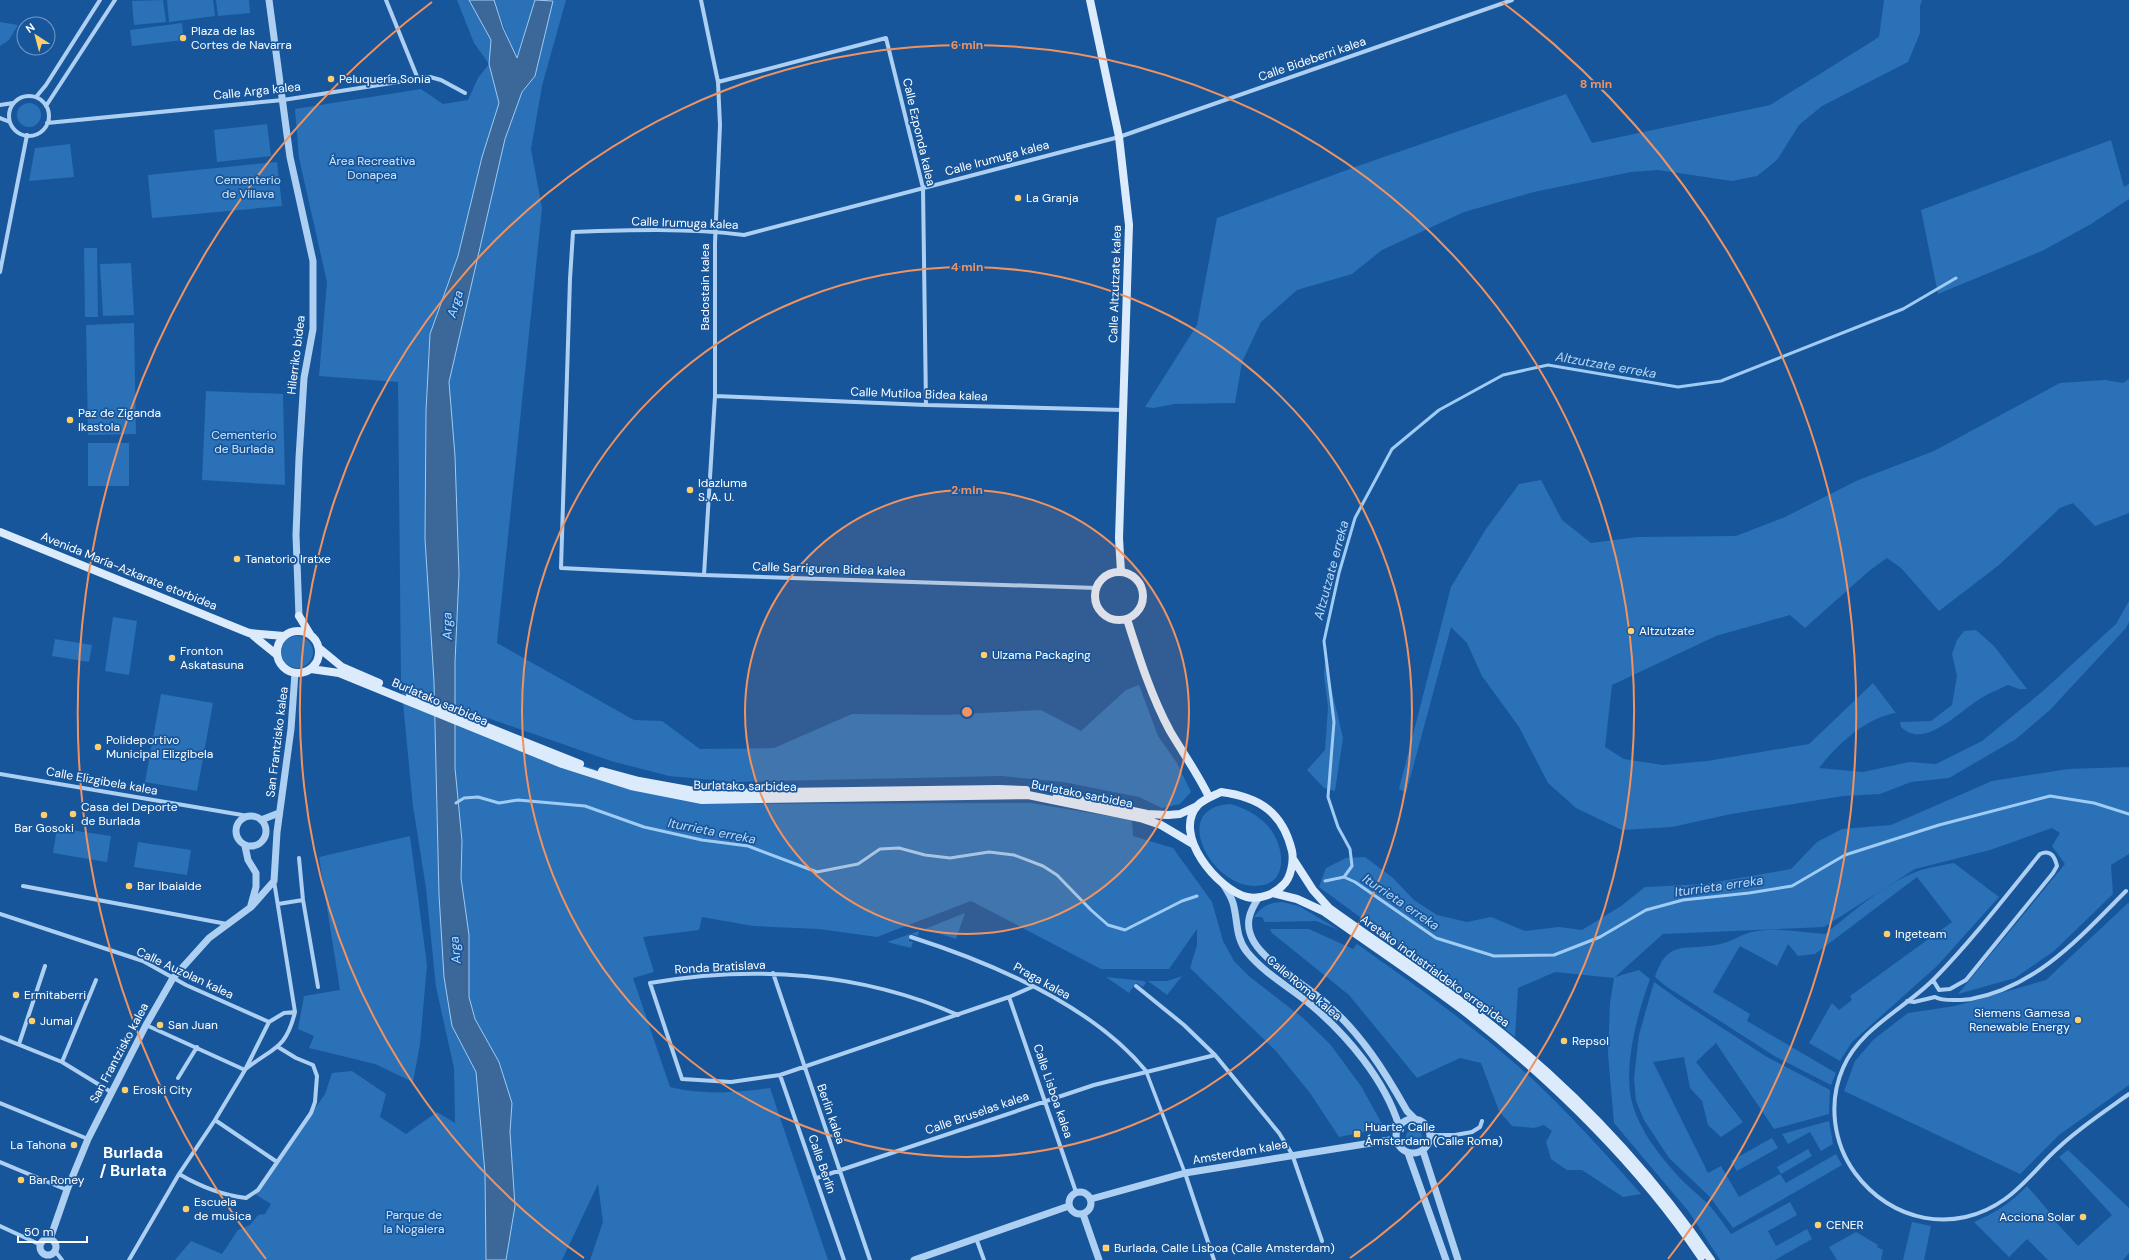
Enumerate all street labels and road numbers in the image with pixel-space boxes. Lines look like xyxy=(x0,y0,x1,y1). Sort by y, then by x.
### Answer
street label: Calle Bideberri kalea xyxy=(1256,33,1368,85)
street label: Calle Ezponda kalea xyxy=(899,77,939,187)
street label: Calle Arga kalea xyxy=(213,78,301,104)
street label: Calle Irumuga kalea xyxy=(943,136,1051,180)
street label: Calle Irumuga kalea xyxy=(631,213,739,233)
street label: Calle Altzutzate kalea xyxy=(1105,225,1125,343)
street label: Badostain kalea xyxy=(697,244,713,330)
street label: Hilerriko bidea xyxy=(283,315,309,395)
street label: Calle Mutiloa Bidea kalea xyxy=(850,384,988,404)
street label: Avenida María-Azkarate etorbidea xyxy=(38,528,220,614)
street label: Calle Sarriguren Bidea kalea xyxy=(752,558,906,580)
street label: Burlatako sarbidea xyxy=(389,675,491,729)
street label: San Frantzisko kalea xyxy=(262,686,292,798)
street label: Calle Elizgibela kalea xyxy=(45,763,159,799)
street label: Burlatako sarbidea xyxy=(1030,776,1134,812)
street label: Burlatako sarbidea xyxy=(693,777,797,795)
street label: Aretako industrialdeko errepidea xyxy=(1357,911,1513,1031)
street label: Calle Auzolan kalea xyxy=(134,943,236,1003)
street label: Calle Roma kalea xyxy=(1263,952,1345,1024)
street label: Ronda Bratislava xyxy=(674,957,766,977)
street label: Praga kalea xyxy=(1011,959,1073,1003)
street label: San Frantzisko kalea xyxy=(86,1000,152,1106)
street label: Calle Lisboa kalea xyxy=(1029,1042,1077,1140)
street label: Berlin kalea xyxy=(813,1082,849,1146)
street label: Calle Bruselas kalea xyxy=(923,1088,1031,1138)
street label: Calle Berlín xyxy=(804,1132,840,1196)
street label: Amsterdam kalea xyxy=(1191,1136,1289,1168)

